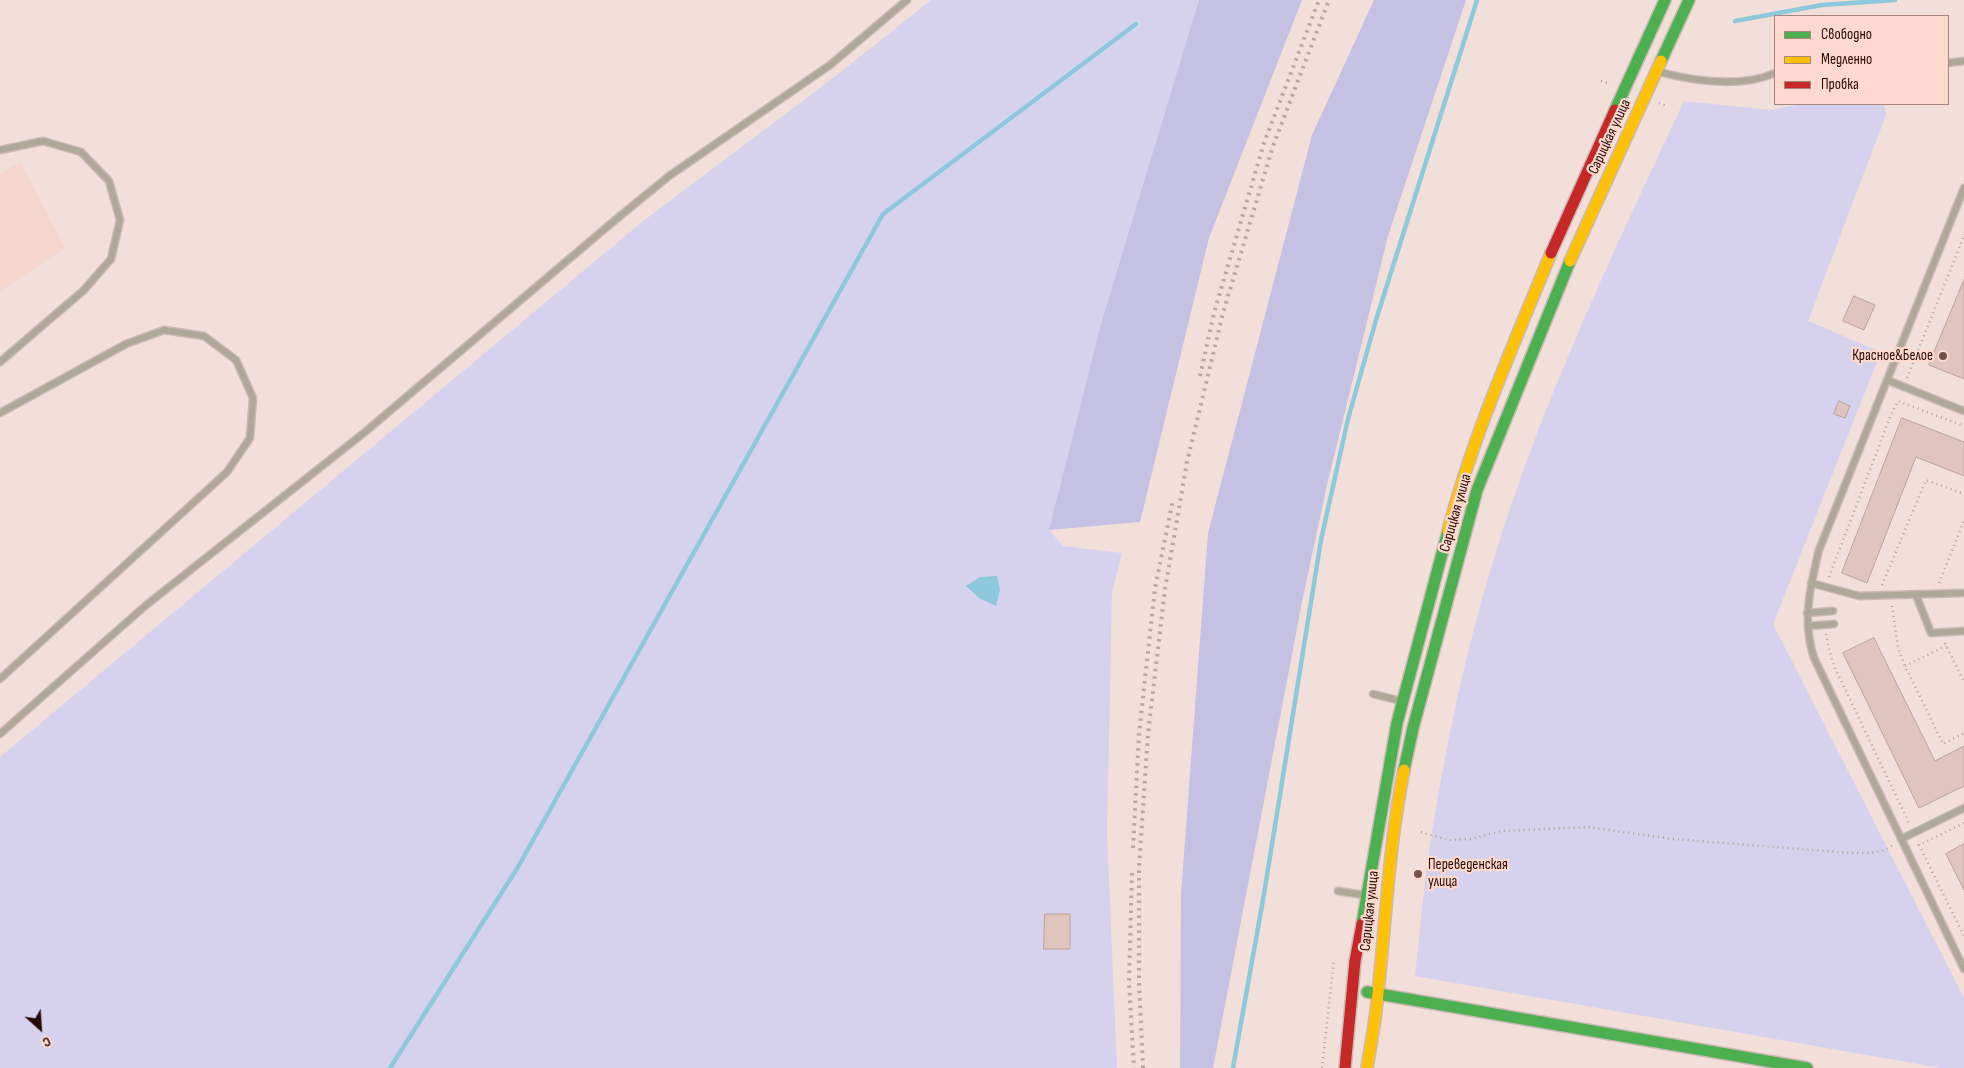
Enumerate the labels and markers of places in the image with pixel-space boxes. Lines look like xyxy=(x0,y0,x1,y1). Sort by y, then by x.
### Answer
place label: Красное&Белое xyxy=(1852,347,1933,365)
marker: Красное&Белое xyxy=(1937,350,1949,362)
place label: Переведенская улица xyxy=(1428,856,1508,891)
marker: Переведенская улица xyxy=(1412,868,1424,880)

